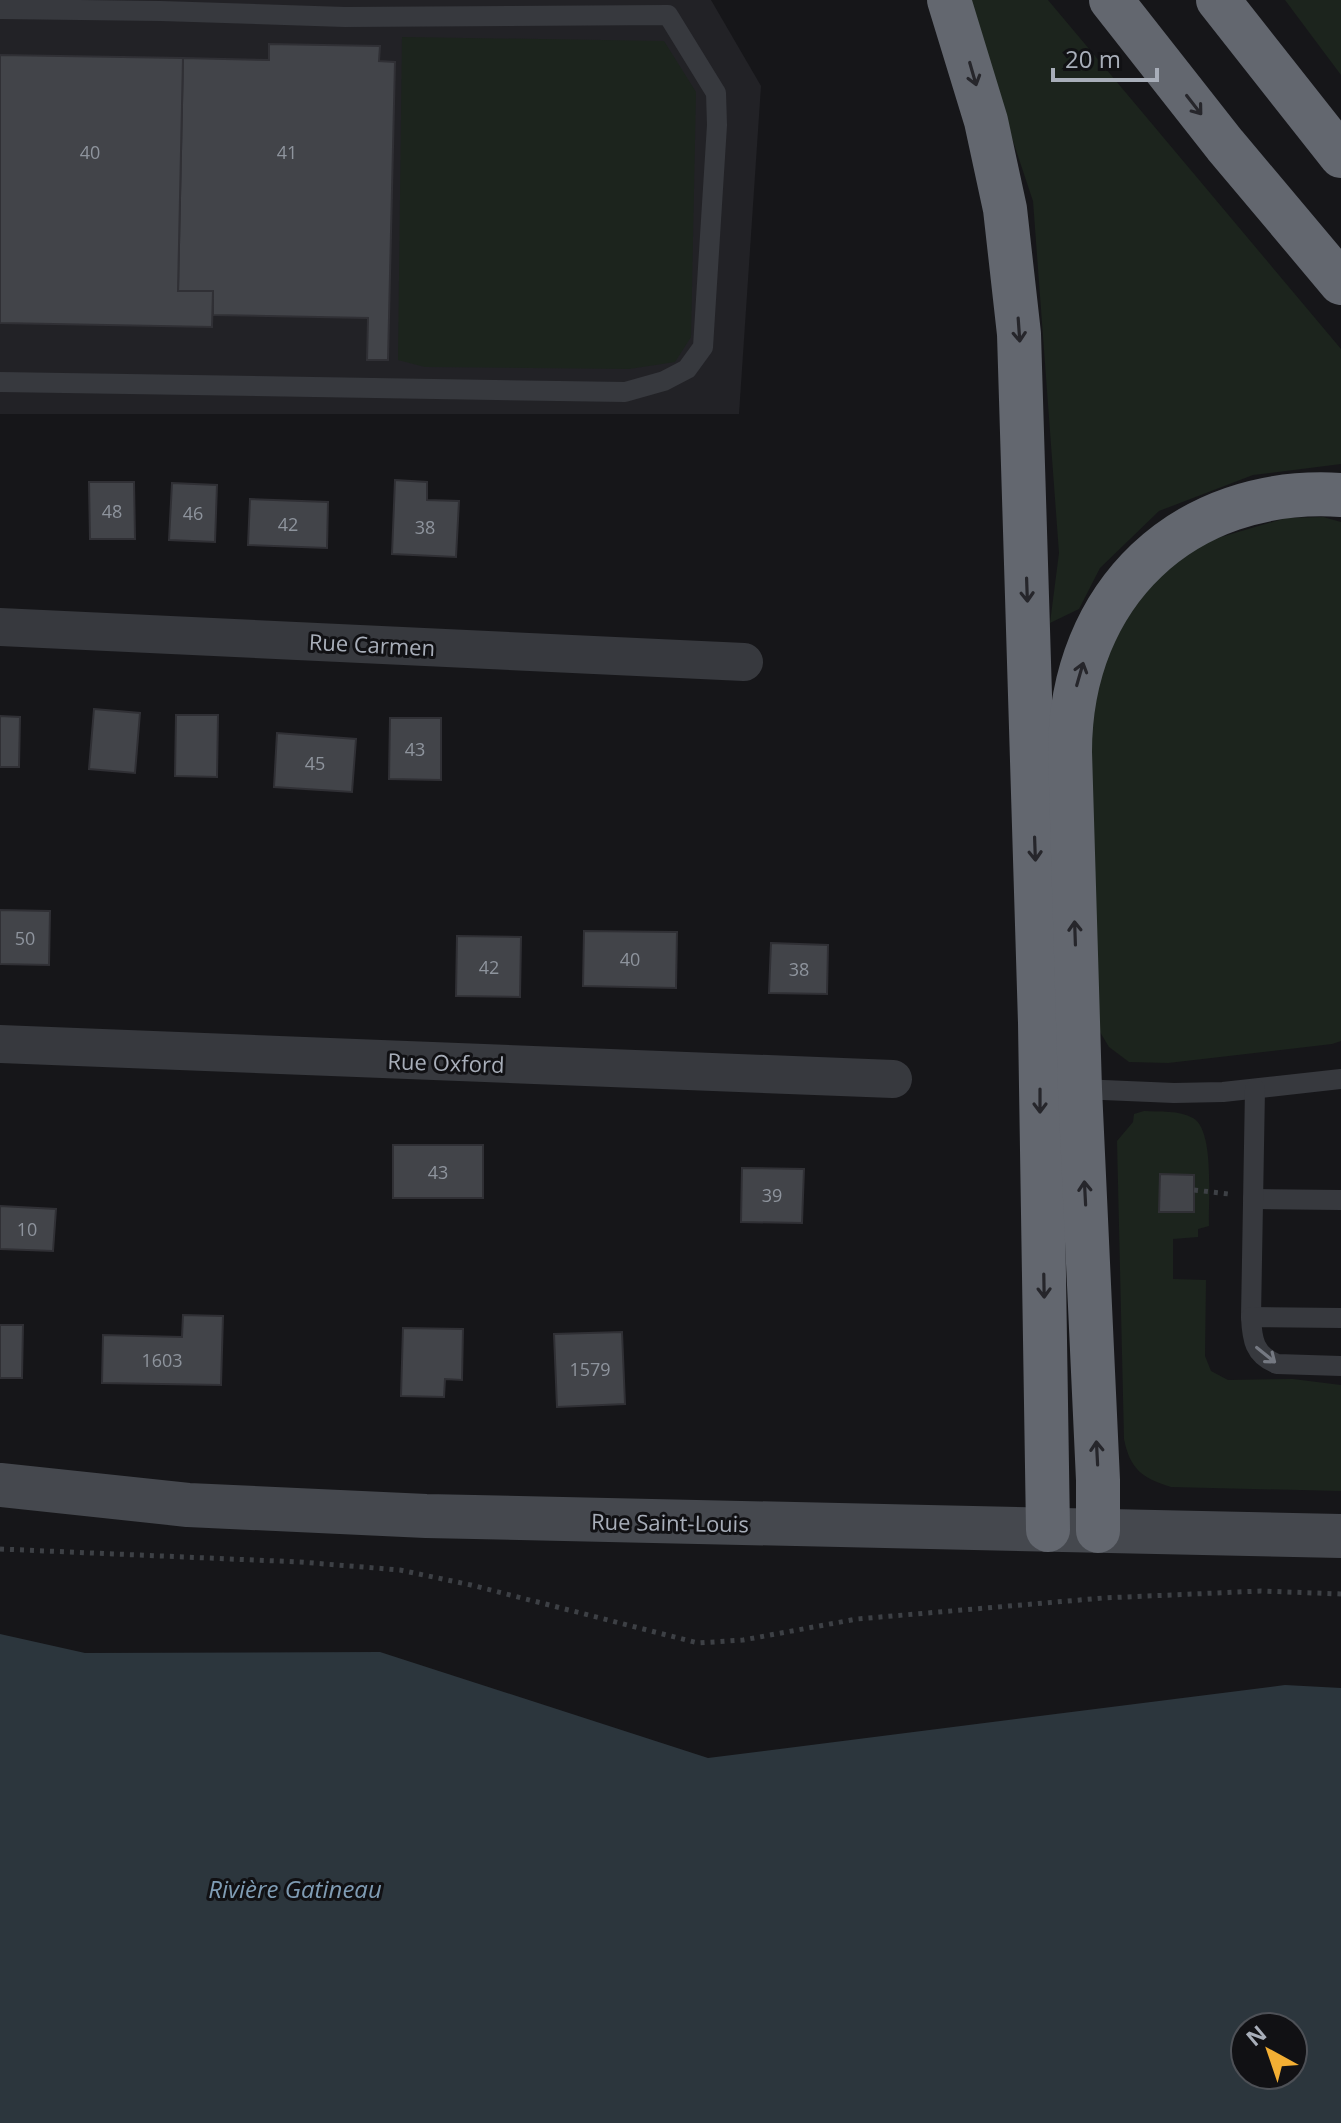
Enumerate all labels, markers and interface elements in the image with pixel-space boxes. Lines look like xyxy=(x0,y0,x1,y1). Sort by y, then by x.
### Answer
scale bar xyxy=(1053,32,1157,82)
text: 20 m xyxy=(1065,42,1121,75)
one-way arrow xyxy=(966,61,981,87)
one-way arrow xyxy=(1185,94,1202,115)
house number: 40 xyxy=(80,140,100,164)
house number: 41 xyxy=(277,140,297,164)
one-way arrow xyxy=(1012,316,1027,343)
house number: 48 xyxy=(102,499,122,523)
house number: 46 xyxy=(183,501,203,525)
house number: 42 xyxy=(278,512,298,536)
house number: 38 xyxy=(415,515,435,539)
one-way arrow xyxy=(1019,576,1034,603)
street label: Rue Carmen xyxy=(308,626,436,662)
one-way arrow xyxy=(1073,662,1088,688)
house number: 43 xyxy=(405,737,425,761)
house number: 45 xyxy=(305,751,325,775)
one-way arrow xyxy=(1027,835,1043,862)
one-way arrow xyxy=(1068,920,1083,947)
house number: 50 xyxy=(15,926,35,950)
house number: 40 xyxy=(620,947,640,971)
house number: 42 xyxy=(479,955,499,979)
house number: 38 xyxy=(789,957,809,981)
street label: Rue Oxford xyxy=(387,1045,505,1079)
one-way arrow xyxy=(1032,1087,1048,1114)
house number: 43 xyxy=(428,1160,448,1184)
one-way arrow xyxy=(1077,1180,1092,1207)
house number: 39 xyxy=(762,1183,782,1207)
house number: 10 xyxy=(17,1217,37,1241)
one-way arrow xyxy=(1036,1272,1051,1299)
one-way arrow xyxy=(1255,1346,1275,1364)
house number: 1603 xyxy=(141,1348,183,1372)
house number: 1579 xyxy=(569,1357,611,1381)
one-way arrow xyxy=(1089,1440,1104,1467)
street label: Rue Saint-Louis xyxy=(591,1506,749,1538)
water label: Rivière Gatineau xyxy=(208,1872,382,1905)
north arrow xyxy=(1229,2011,1309,2091)
text: N xyxy=(1239,2018,1272,2052)

